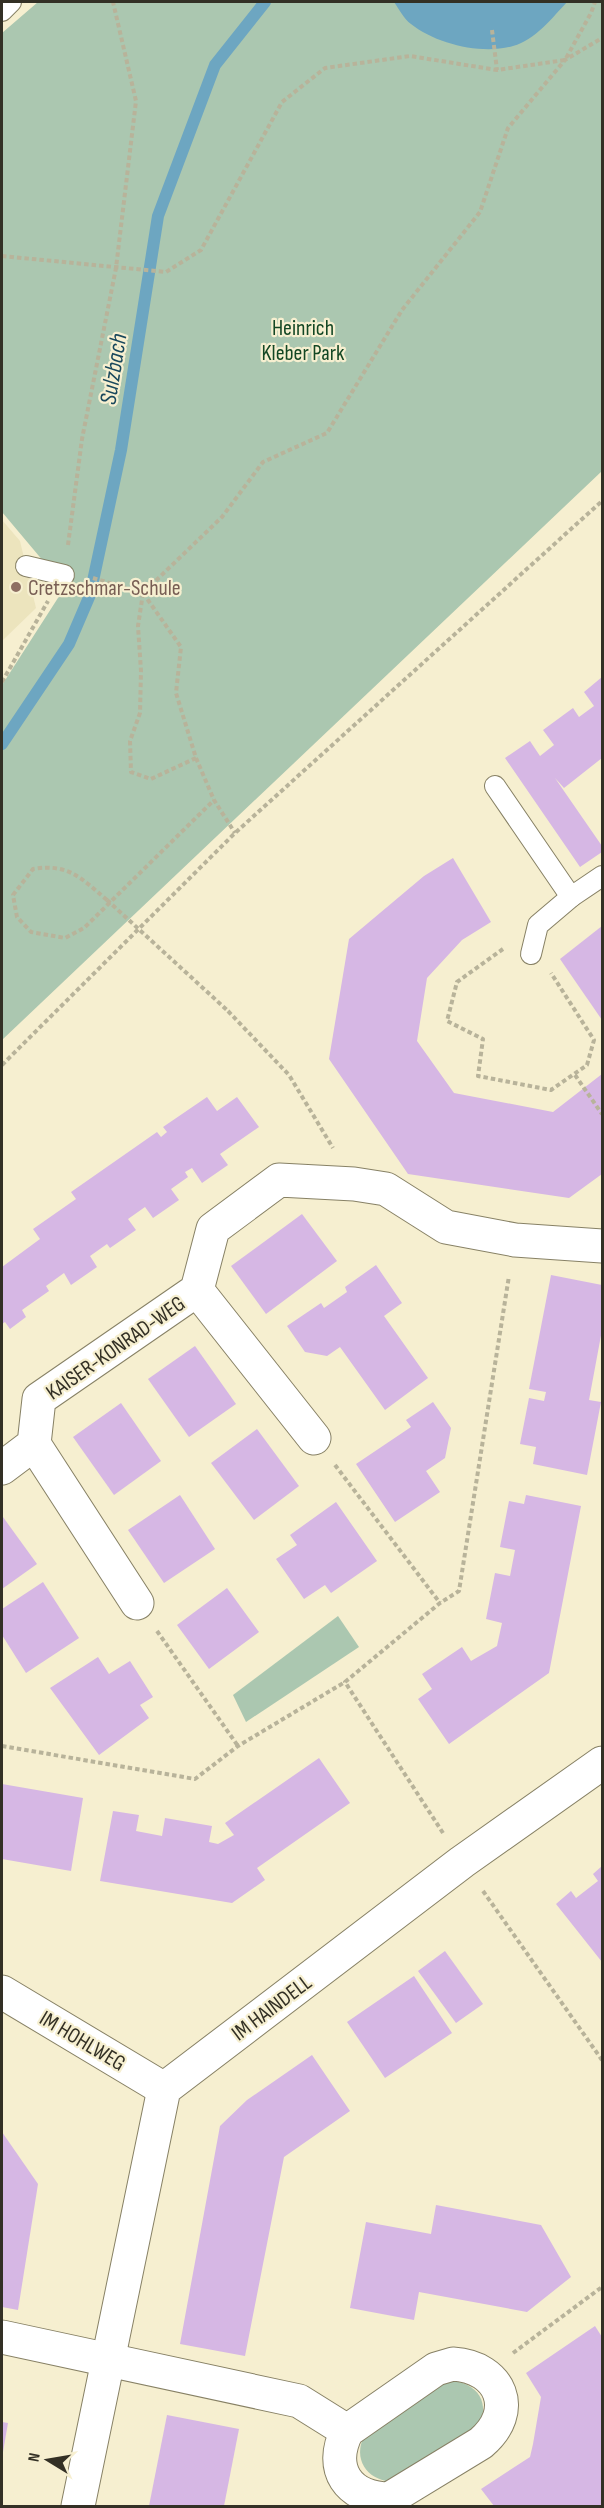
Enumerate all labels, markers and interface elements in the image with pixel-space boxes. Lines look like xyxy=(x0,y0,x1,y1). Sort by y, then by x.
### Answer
park label: Heinrich Kleber Park xyxy=(262,315,345,367)
water label: Sulzbach xyxy=(94,331,133,407)
place label: Cretzschmar-Schule xyxy=(28,575,181,602)
marker: Cretzschmar-Schule xyxy=(9,580,23,594)
street label: KAISER-KONRAD-WEG xyxy=(41,1290,191,1406)
street label: IM HAINDELL xyxy=(226,1969,317,2047)
street label: IM HOHLWEG xyxy=(34,2005,130,2077)
north arrow xyxy=(18,2430,78,2490)
text: N xyxy=(25,2451,45,2463)

